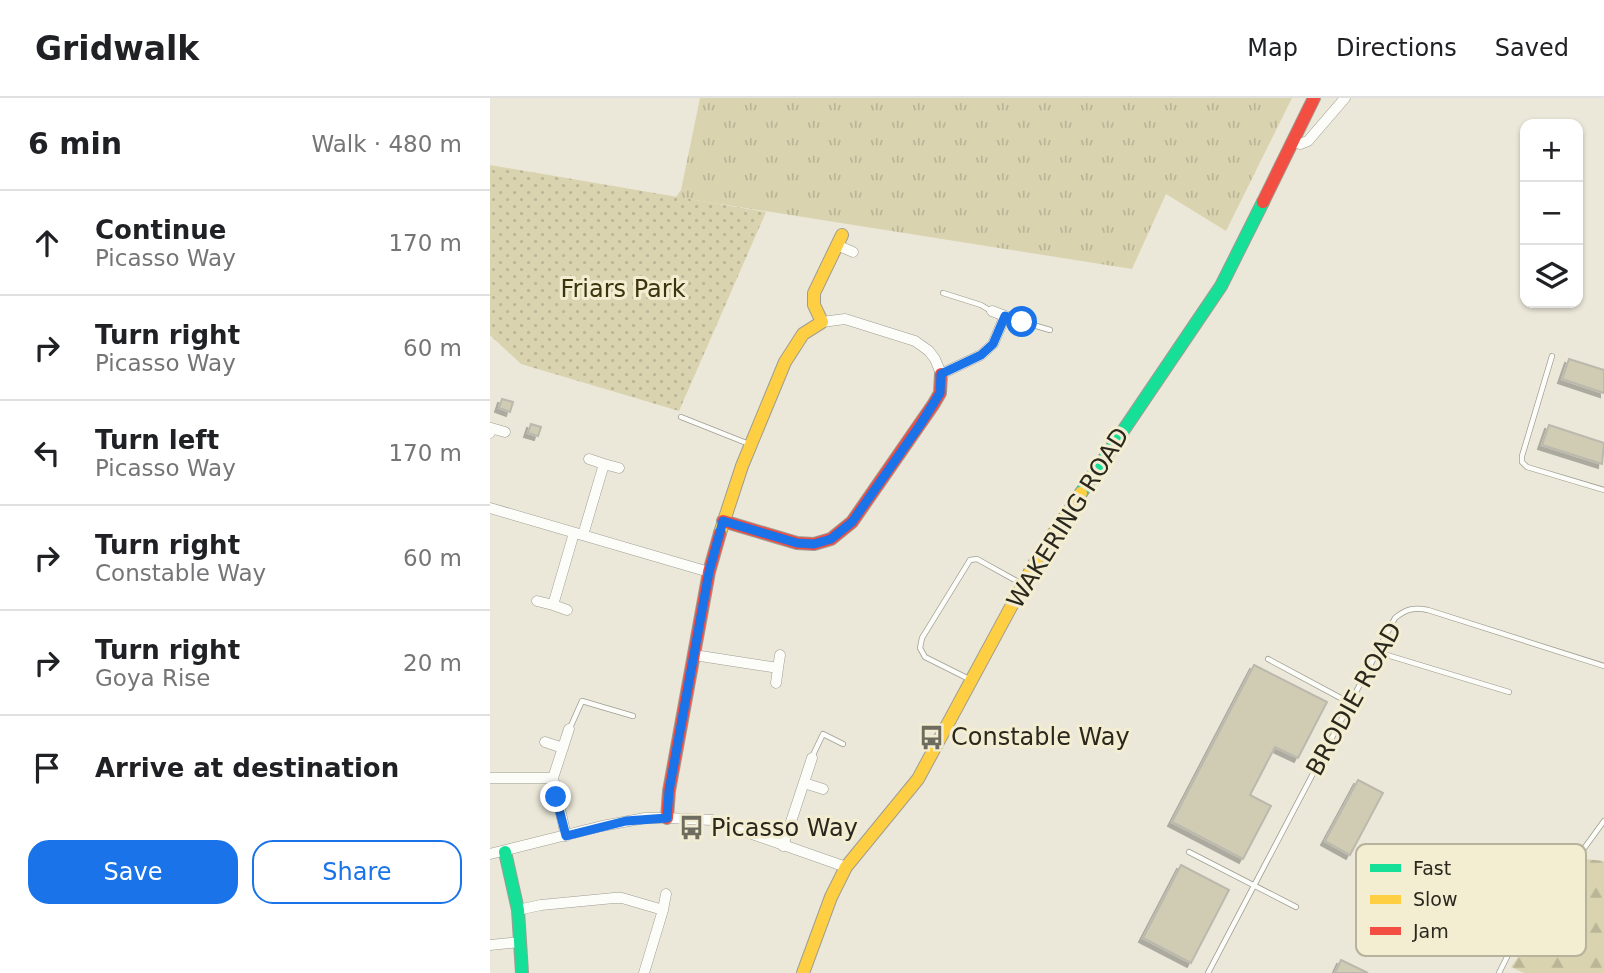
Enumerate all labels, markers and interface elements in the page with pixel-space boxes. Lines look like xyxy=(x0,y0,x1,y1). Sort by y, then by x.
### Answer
text: Gridwalk xyxy=(35,29,199,68)
text: Map xyxy=(1247,34,1298,62)
text: Directions xyxy=(1336,34,1457,62)
text: Saved xyxy=(1495,34,1569,62)
map controls xyxy=(1520,119,1583,308)
button: + xyxy=(1520,119,1583,182)
text: 6 min xyxy=(28,126,122,161)
text: Walk · 480 m xyxy=(311,131,462,157)
button: − xyxy=(1520,182,1583,245)
text: Continue xyxy=(95,215,226,245)
icon: ahead xyxy=(28,224,66,262)
text: 170 m xyxy=(388,230,462,256)
text: Picasso Way xyxy=(95,245,236,271)
button: layers xyxy=(1520,245,1583,308)
park label: Friars Park xyxy=(560,275,686,303)
route start xyxy=(1006,306,1037,337)
text: Turn right xyxy=(95,320,240,350)
icon: right xyxy=(28,329,66,367)
text: 60 m xyxy=(403,335,462,361)
text: Picasso Way xyxy=(95,350,236,376)
street label: WAKERING ROAD xyxy=(1001,423,1135,613)
text: Turn left xyxy=(95,425,219,455)
icon: left xyxy=(28,434,66,472)
text: 170 m xyxy=(388,440,462,466)
text: Picasso Way xyxy=(95,455,236,481)
text: Turn right xyxy=(95,530,240,560)
icon: right xyxy=(28,539,66,577)
text: 60 m xyxy=(403,545,462,571)
text: Constable Way xyxy=(95,560,266,586)
street label: BRODIE ROAD xyxy=(1300,618,1408,780)
text: Turn right xyxy=(95,635,240,665)
icon: right xyxy=(28,644,66,682)
text: 20 m xyxy=(403,650,462,676)
text: Goya Rise xyxy=(95,665,210,691)
bus stop icon: Constable Way xyxy=(917,723,945,751)
place label: Constable Way xyxy=(951,723,1130,751)
icon: arrive xyxy=(28,749,66,787)
text: Arrive at destination xyxy=(95,753,399,783)
route end xyxy=(540,781,571,812)
bus stop icon: Picasso Way xyxy=(677,814,705,842)
place label: Picasso Way xyxy=(711,814,858,842)
button: Save xyxy=(28,840,238,904)
button: Share xyxy=(252,840,462,904)
legend xyxy=(1356,844,1586,956)
text: Fast xyxy=(1413,857,1451,879)
text: Slow xyxy=(1413,888,1458,910)
text: Jam xyxy=(1412,920,1449,942)

